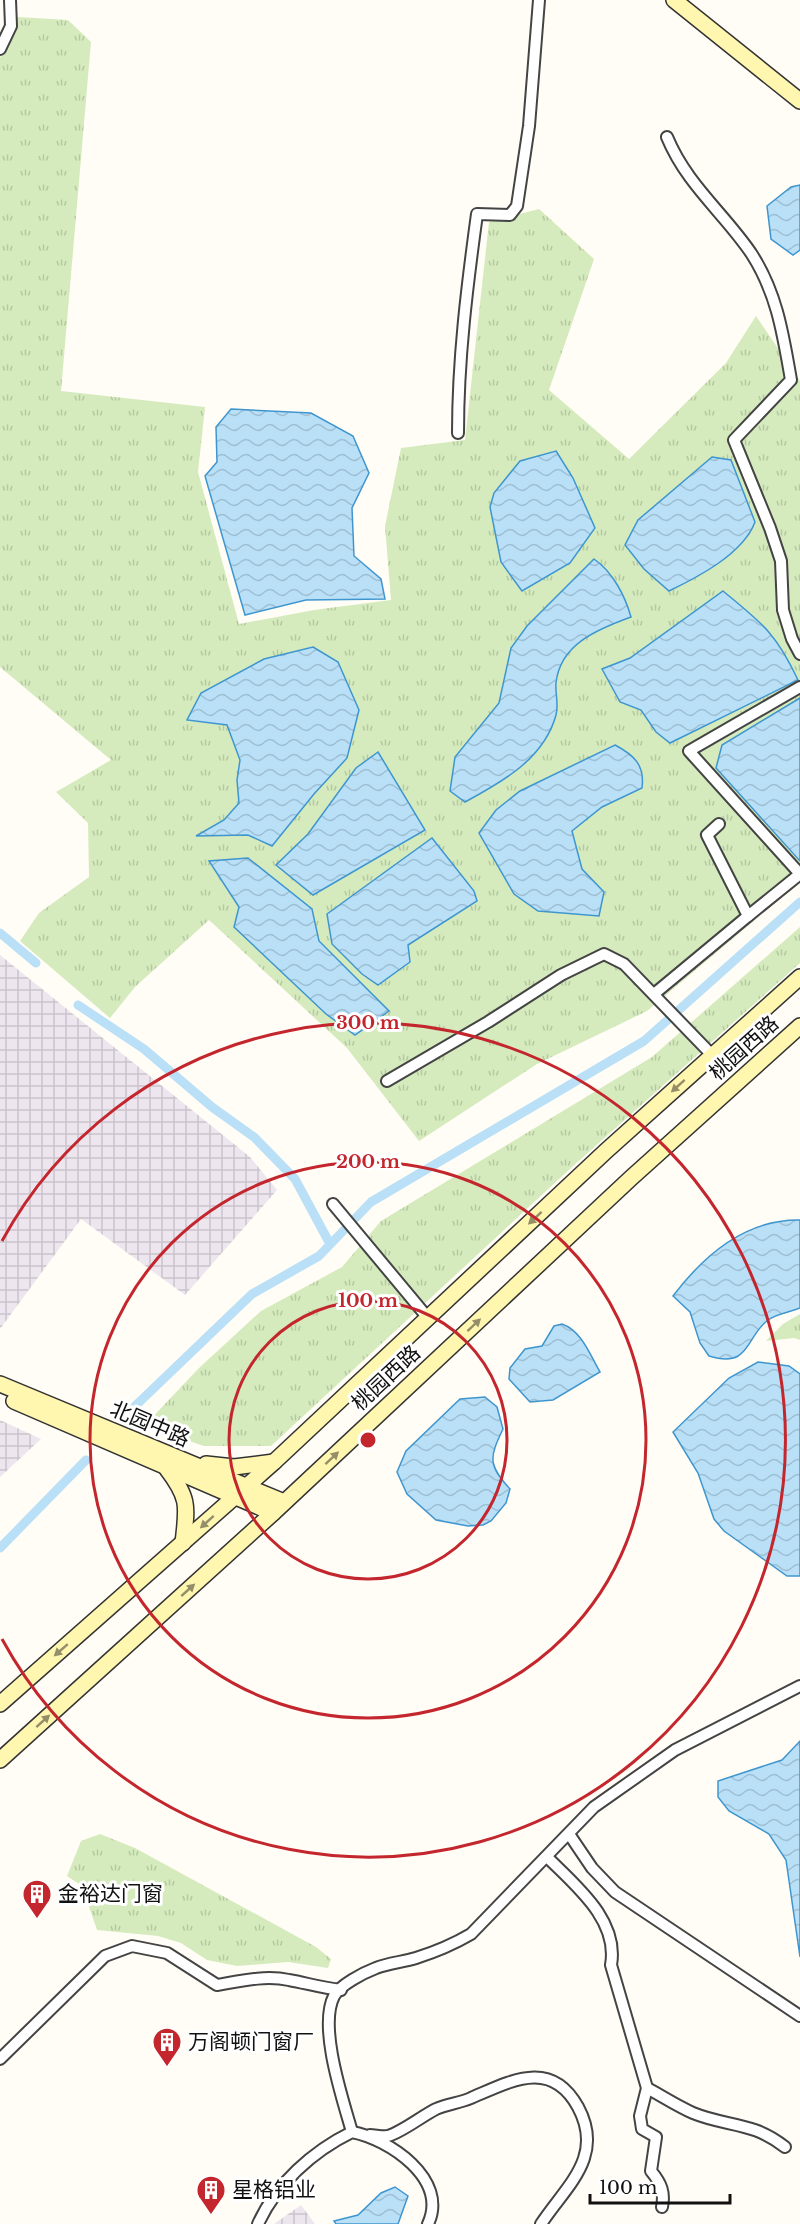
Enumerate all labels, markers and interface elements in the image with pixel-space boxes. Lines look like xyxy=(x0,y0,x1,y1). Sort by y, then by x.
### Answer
street label: 桃园西路 xyxy=(704,1010,784,1086)
text: 300 m xyxy=(336,1012,400,1034)
one-way arrow xyxy=(671,1079,686,1093)
text: 200 m xyxy=(336,1151,400,1173)
one-way arrow xyxy=(527,1211,542,1225)
text: 100 m xyxy=(338,1290,398,1312)
one-way arrow xyxy=(466,1319,481,1332)
street label: 桃园西路 xyxy=(346,1340,426,1416)
street label: 北园中路 xyxy=(106,1396,194,1452)
centre of rings xyxy=(358,1430,378,1450)
one-way arrow xyxy=(324,1451,339,1465)
one-way arrow xyxy=(200,1515,215,1528)
one-way arrow xyxy=(180,1584,195,1597)
one-way arrow xyxy=(53,1644,69,1657)
one-way arrow xyxy=(36,1714,51,1728)
building icon: 金裕达门窗 xyxy=(21,1878,53,1920)
place label: 金裕达门窗 xyxy=(58,1881,163,1907)
building icon: 万阁顿门窗厂 xyxy=(151,2026,183,2068)
place label: 万阁顿门窗厂 xyxy=(188,2029,314,2055)
scale bar xyxy=(590,2167,730,2205)
building icon: 星格铝业 xyxy=(195,2174,227,2216)
place label: 星格铝业 xyxy=(232,2177,316,2203)
text: 100 m xyxy=(599,2177,657,2199)

